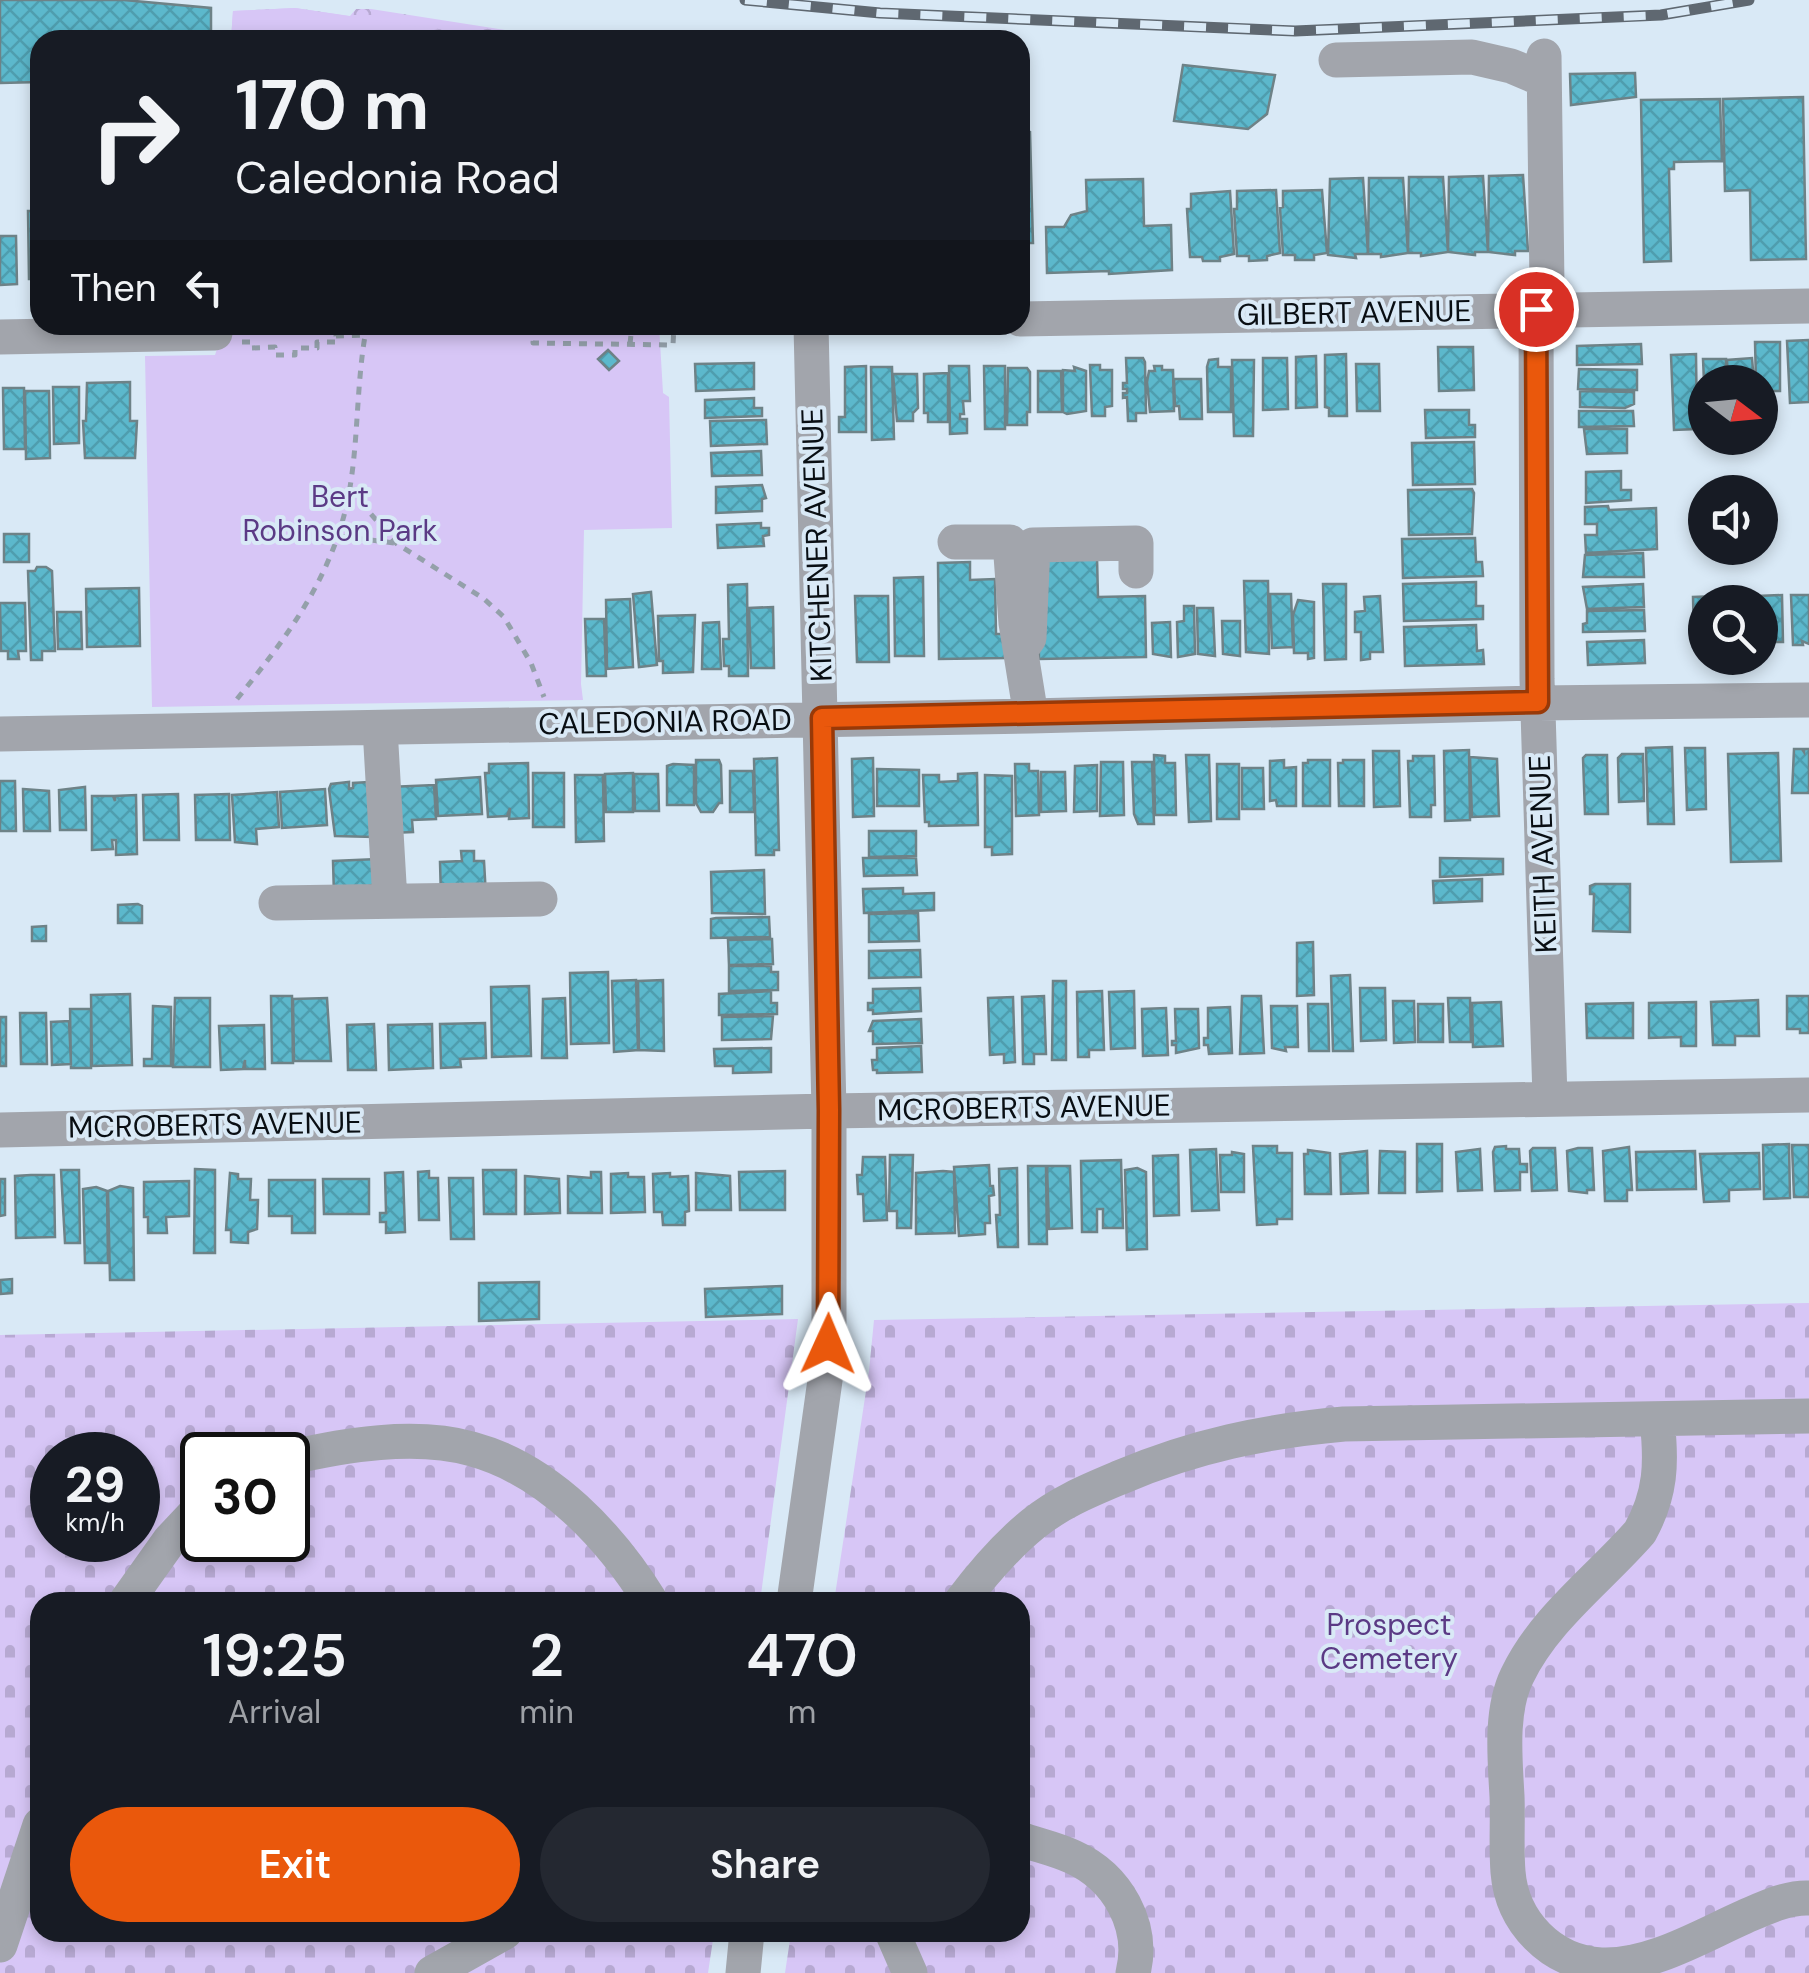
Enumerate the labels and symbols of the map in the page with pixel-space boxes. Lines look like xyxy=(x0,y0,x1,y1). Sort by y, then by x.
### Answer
pin xyxy=(1494,267,1579,352)
street label: GILBERT AVENUE xyxy=(1236,291,1472,334)
north arrow xyxy=(1688,365,1778,455)
street label: KITCHENER AVENUE xyxy=(792,407,841,683)
park label: Bert Robinson Park xyxy=(242,477,438,550)
street label: CALEDONIA ROAD xyxy=(538,700,792,743)
street label: KEITH AVENUE xyxy=(1520,754,1565,954)
street label: MCROBERTS AVENUE xyxy=(877,1085,1171,1130)
street label: MCROBERTS AVENUE xyxy=(68,1102,362,1147)
position arrow xyxy=(776,1292,880,1396)
speed limit sign: 30 xyxy=(180,1432,310,1562)
park label: Prospect Cemetery xyxy=(1320,1605,1458,1678)

